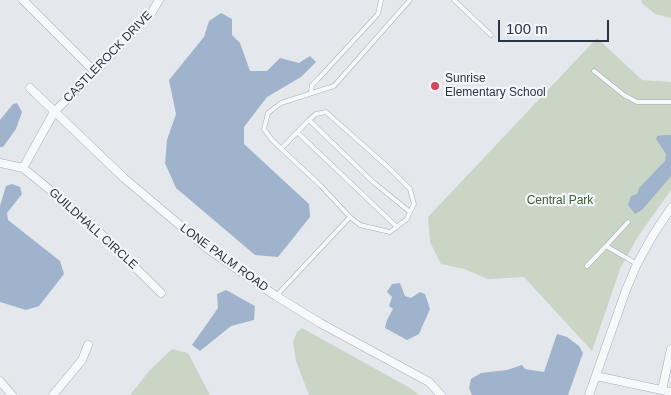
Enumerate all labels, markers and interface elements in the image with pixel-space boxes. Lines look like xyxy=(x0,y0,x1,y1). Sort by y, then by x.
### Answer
street label: CASTLEROCK DRIVE xyxy=(61,8,155,106)
scale bar xyxy=(501,10,612,42)
text: 100 m xyxy=(506,20,548,37)
place label: Sunrise Elementary School xyxy=(445,72,546,100)
marker: Sunrise Elementary School xyxy=(429,80,441,92)
street label: GUILDHALL CIRCLE xyxy=(46,185,140,273)
park label: Central Park xyxy=(527,194,593,208)
street label: LONE PALM ROAD xyxy=(177,221,271,295)

